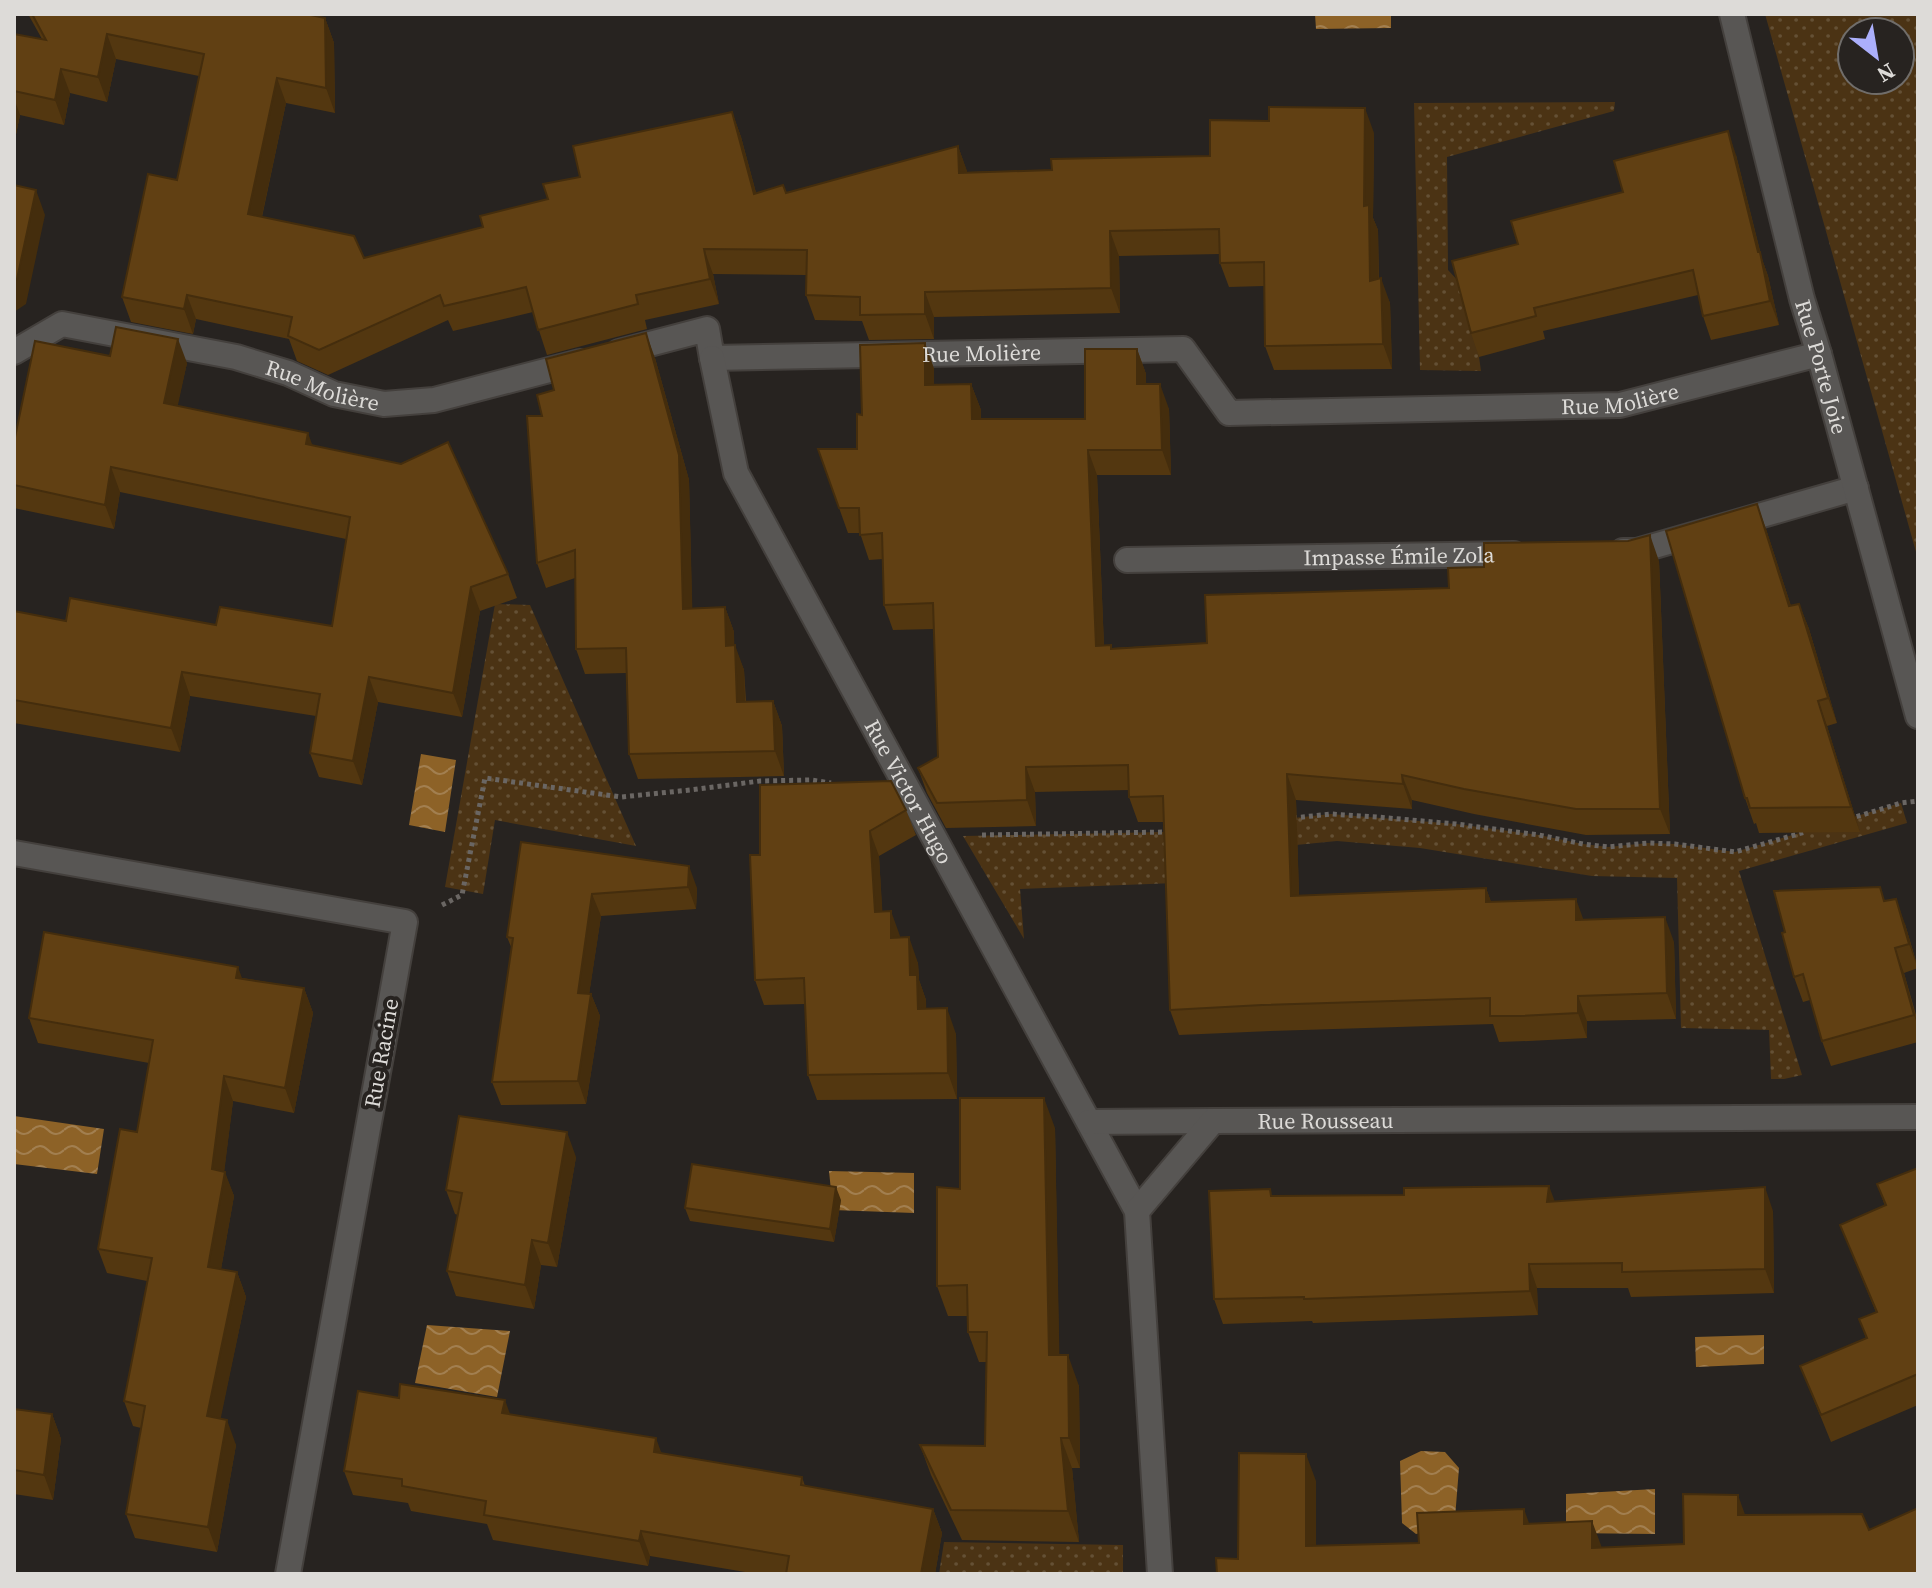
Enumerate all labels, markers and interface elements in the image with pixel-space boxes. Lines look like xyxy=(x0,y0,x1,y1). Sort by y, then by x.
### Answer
north arrow xyxy=(1836,16,1916,96)
text: N xyxy=(1872,56,1901,90)
street label: Rue Porte Joie xyxy=(1788,296,1855,437)
street label: Rue Molière xyxy=(922,337,1041,369)
street label: Rue Molière xyxy=(262,352,382,418)
street label: Rue Molière xyxy=(1561,376,1682,421)
street label: Impasse Émile Zola xyxy=(1303,539,1496,572)
street label: Rue Victor Hugo xyxy=(858,714,961,869)
street label: Rue Racine xyxy=(357,996,405,1110)
street label: Rue Rousseau xyxy=(1257,1105,1394,1136)

